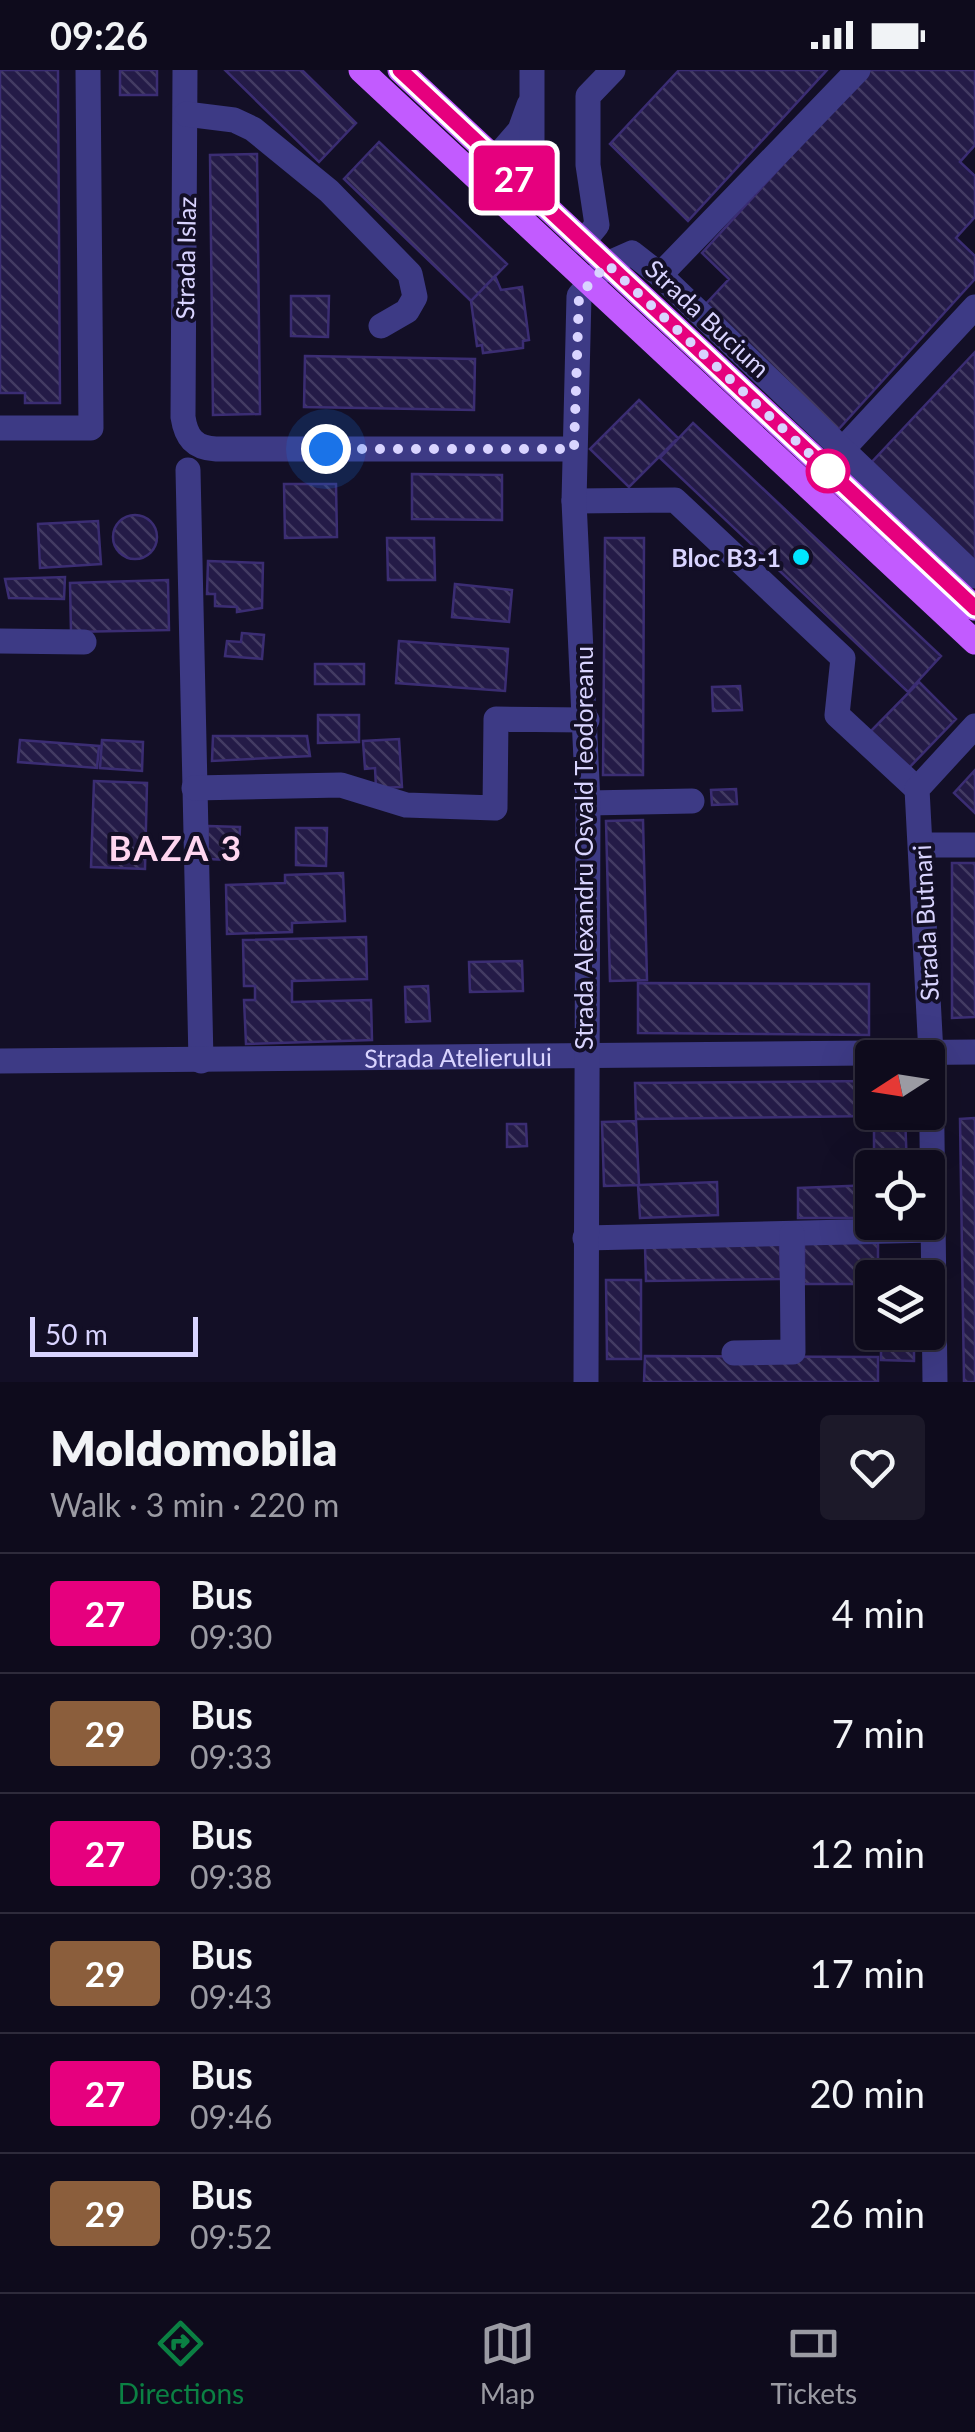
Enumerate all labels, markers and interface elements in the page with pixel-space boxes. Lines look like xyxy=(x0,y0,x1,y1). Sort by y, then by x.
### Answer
text: 09:26 xyxy=(50,12,148,58)
line badge: 27 xyxy=(469,146,559,210)
text: 27 xyxy=(494,157,534,199)
street label: Strada Islaz xyxy=(169,196,201,320)
street label: Strada Bucium xyxy=(640,253,776,383)
your location xyxy=(301,424,351,474)
unlabelled marker xyxy=(807,450,849,492)
place label: Bloc B3-1 xyxy=(671,542,781,572)
marker: Bloc B3-1 xyxy=(790,546,812,568)
street label: Strada Alexandru Osvald Teodoreanu xyxy=(568,646,598,1050)
district label: BAZA 3 xyxy=(108,826,244,868)
street label: Strada Butnari xyxy=(906,844,944,1002)
north arrow xyxy=(855,1040,945,1130)
map controls xyxy=(855,1040,945,1350)
street label: Strada Atelierului xyxy=(364,1041,552,1073)
button: locate xyxy=(855,1150,945,1240)
button: layers xyxy=(855,1260,945,1350)
scale bar xyxy=(30,1312,198,1356)
text: 50 m xyxy=(45,1317,108,1351)
button: heart xyxy=(820,1415,925,1520)
text: Moldomobila xyxy=(50,1419,338,1476)
text: Walk · 3 min · 220 m xyxy=(50,1485,339,1524)
text: Bus xyxy=(190,1571,253,1617)
text: 4 min xyxy=(832,1590,925,1636)
text: 27 xyxy=(85,1592,125,1634)
text: 09:30 xyxy=(190,1617,272,1656)
text: Bus xyxy=(190,1691,253,1737)
text: 7 min xyxy=(832,1710,925,1756)
text: 29 xyxy=(85,1712,125,1754)
text: 09:33 xyxy=(190,1737,272,1776)
text: Bus xyxy=(190,1811,253,1857)
text: 12 min xyxy=(810,1830,925,1876)
text: 27 xyxy=(85,1832,125,1874)
text: 09:38 xyxy=(190,1857,272,1896)
text: Bus xyxy=(190,1931,253,1977)
text: 17 min xyxy=(810,1950,925,1996)
text: 29 xyxy=(85,1952,125,1994)
text: 09:43 xyxy=(190,1977,272,2016)
text: Bus xyxy=(190,2051,253,2097)
text: 20 min xyxy=(810,2070,925,2116)
text: 27 xyxy=(85,2072,125,2114)
text: 09:46 xyxy=(190,2097,272,2136)
text: Bus xyxy=(190,2171,253,2217)
text: 26 min xyxy=(810,2190,925,2236)
text: 29 xyxy=(85,2192,125,2234)
text: 09:52 xyxy=(190,2217,272,2256)
tab: Directions xyxy=(118,2316,244,2410)
tab: Map xyxy=(480,2316,535,2410)
tab: Tickets xyxy=(770,2316,857,2410)

